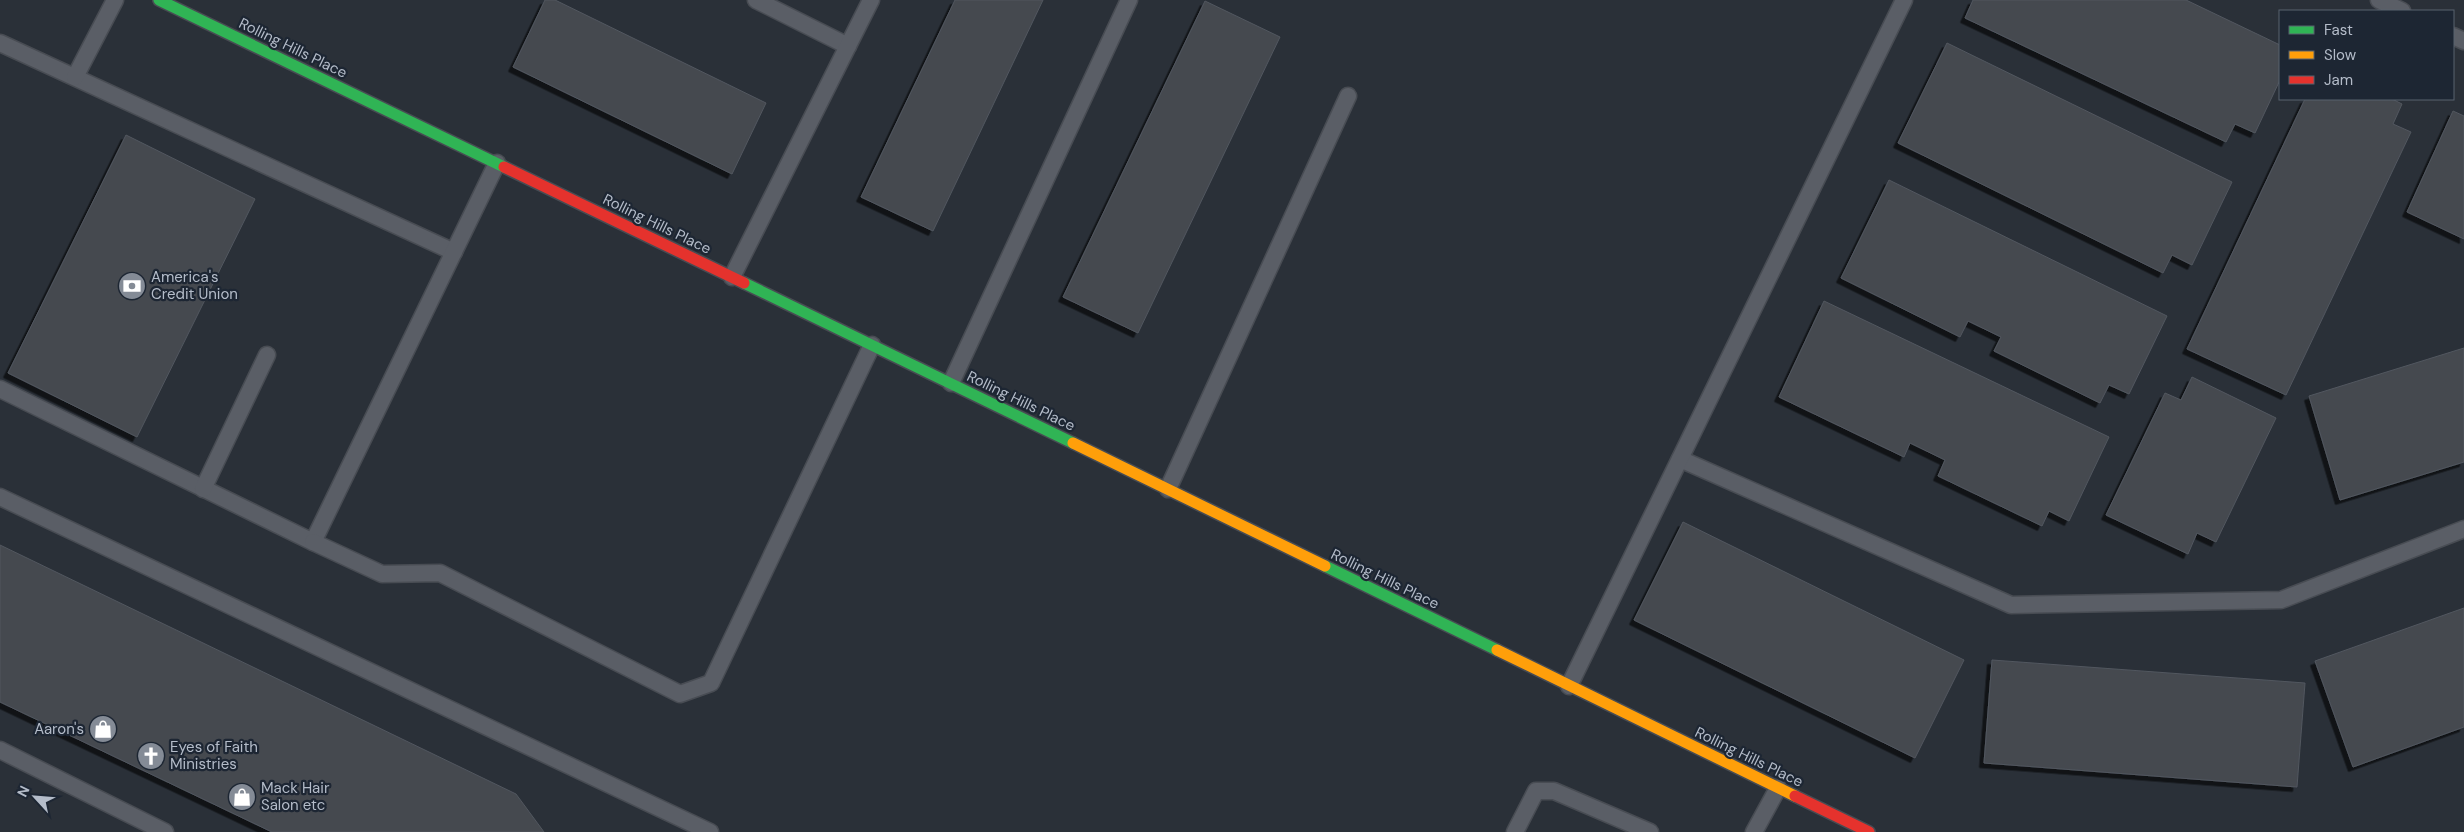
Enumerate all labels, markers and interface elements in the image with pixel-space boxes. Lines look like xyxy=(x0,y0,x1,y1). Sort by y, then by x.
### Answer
legend xyxy=(2279,10,2454,100)
street label: Rolling Hills Place xyxy=(236,13,350,83)
text: Fast xyxy=(2324,20,2353,40)
text: Slow xyxy=(2324,45,2357,65)
text: Jam xyxy=(2324,70,2353,90)
street label: Rolling Hills Place xyxy=(600,189,714,259)
place label: America's Credit Union xyxy=(151,267,238,304)
bank icon: America's Credit Union xyxy=(117,271,147,301)
street label: Rolling Hills Place xyxy=(964,366,1078,436)
street label: Rolling Hills Place xyxy=(1328,544,1442,614)
shop icon: Aaron's xyxy=(88,714,118,744)
place label: Aaron's xyxy=(34,719,84,739)
street label: Rolling Hills Place xyxy=(1692,722,1806,792)
place label: Eyes of Faith Ministries xyxy=(170,737,258,774)
church icon: Eyes of Faith Ministries xyxy=(136,741,166,771)
north arrow xyxy=(10,772,60,822)
place label: Mack Hair Salon etc xyxy=(261,778,330,815)
shop icon: Mack Hair Salon etc xyxy=(227,782,257,812)
text: N xyxy=(13,783,34,800)

